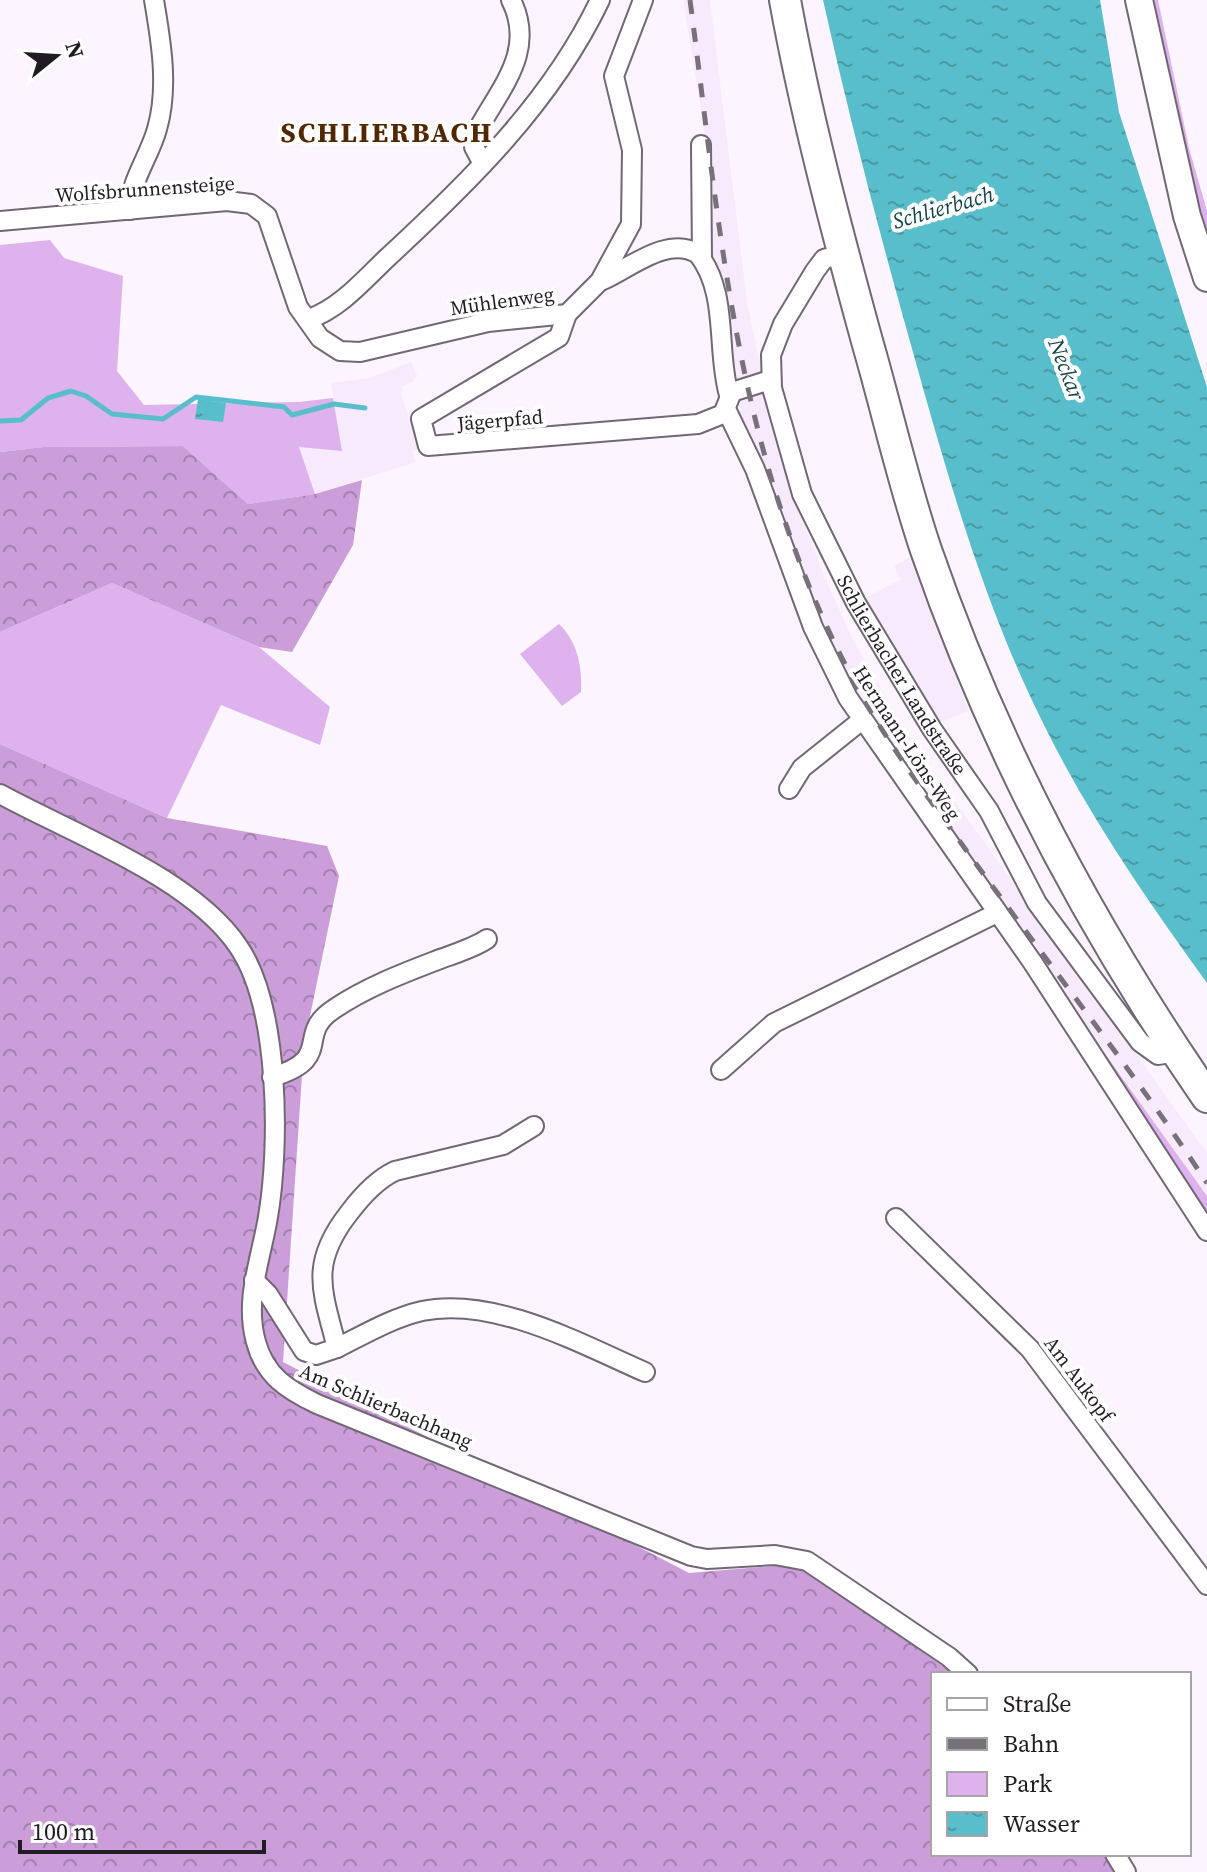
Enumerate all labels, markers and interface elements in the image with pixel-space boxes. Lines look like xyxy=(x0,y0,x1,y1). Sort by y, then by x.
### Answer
north arrow xyxy=(16,16,96,96)
text: N xyxy=(58,38,92,62)
district label: SCHLIERBACH xyxy=(281,113,493,151)
street label: Wolfsbrunnensteige xyxy=(54,169,236,209)
water label: Schlierbach xyxy=(889,178,997,236)
street label: Mühlenweg xyxy=(448,280,556,322)
water label: Neckar xyxy=(1041,333,1093,405)
street label: Jägerpfad xyxy=(455,402,545,438)
street label: Schlierbacher Landstraße xyxy=(830,570,974,781)
street label: Hermann-Löns-Weg xyxy=(846,660,968,826)
street label: Am Aukopf xyxy=(1038,1330,1122,1429)
street label: Am Schlierbachhang xyxy=(295,1357,477,1455)
legend xyxy=(931,1672,1191,1856)
text: Straße xyxy=(1003,1687,1071,1720)
text: Bahn xyxy=(1003,1727,1059,1760)
text: Park xyxy=(1003,1767,1053,1800)
scale bar xyxy=(20,1804,264,1854)
text: Wasser xyxy=(1003,1807,1080,1840)
text: 100 m xyxy=(32,1815,95,1848)

